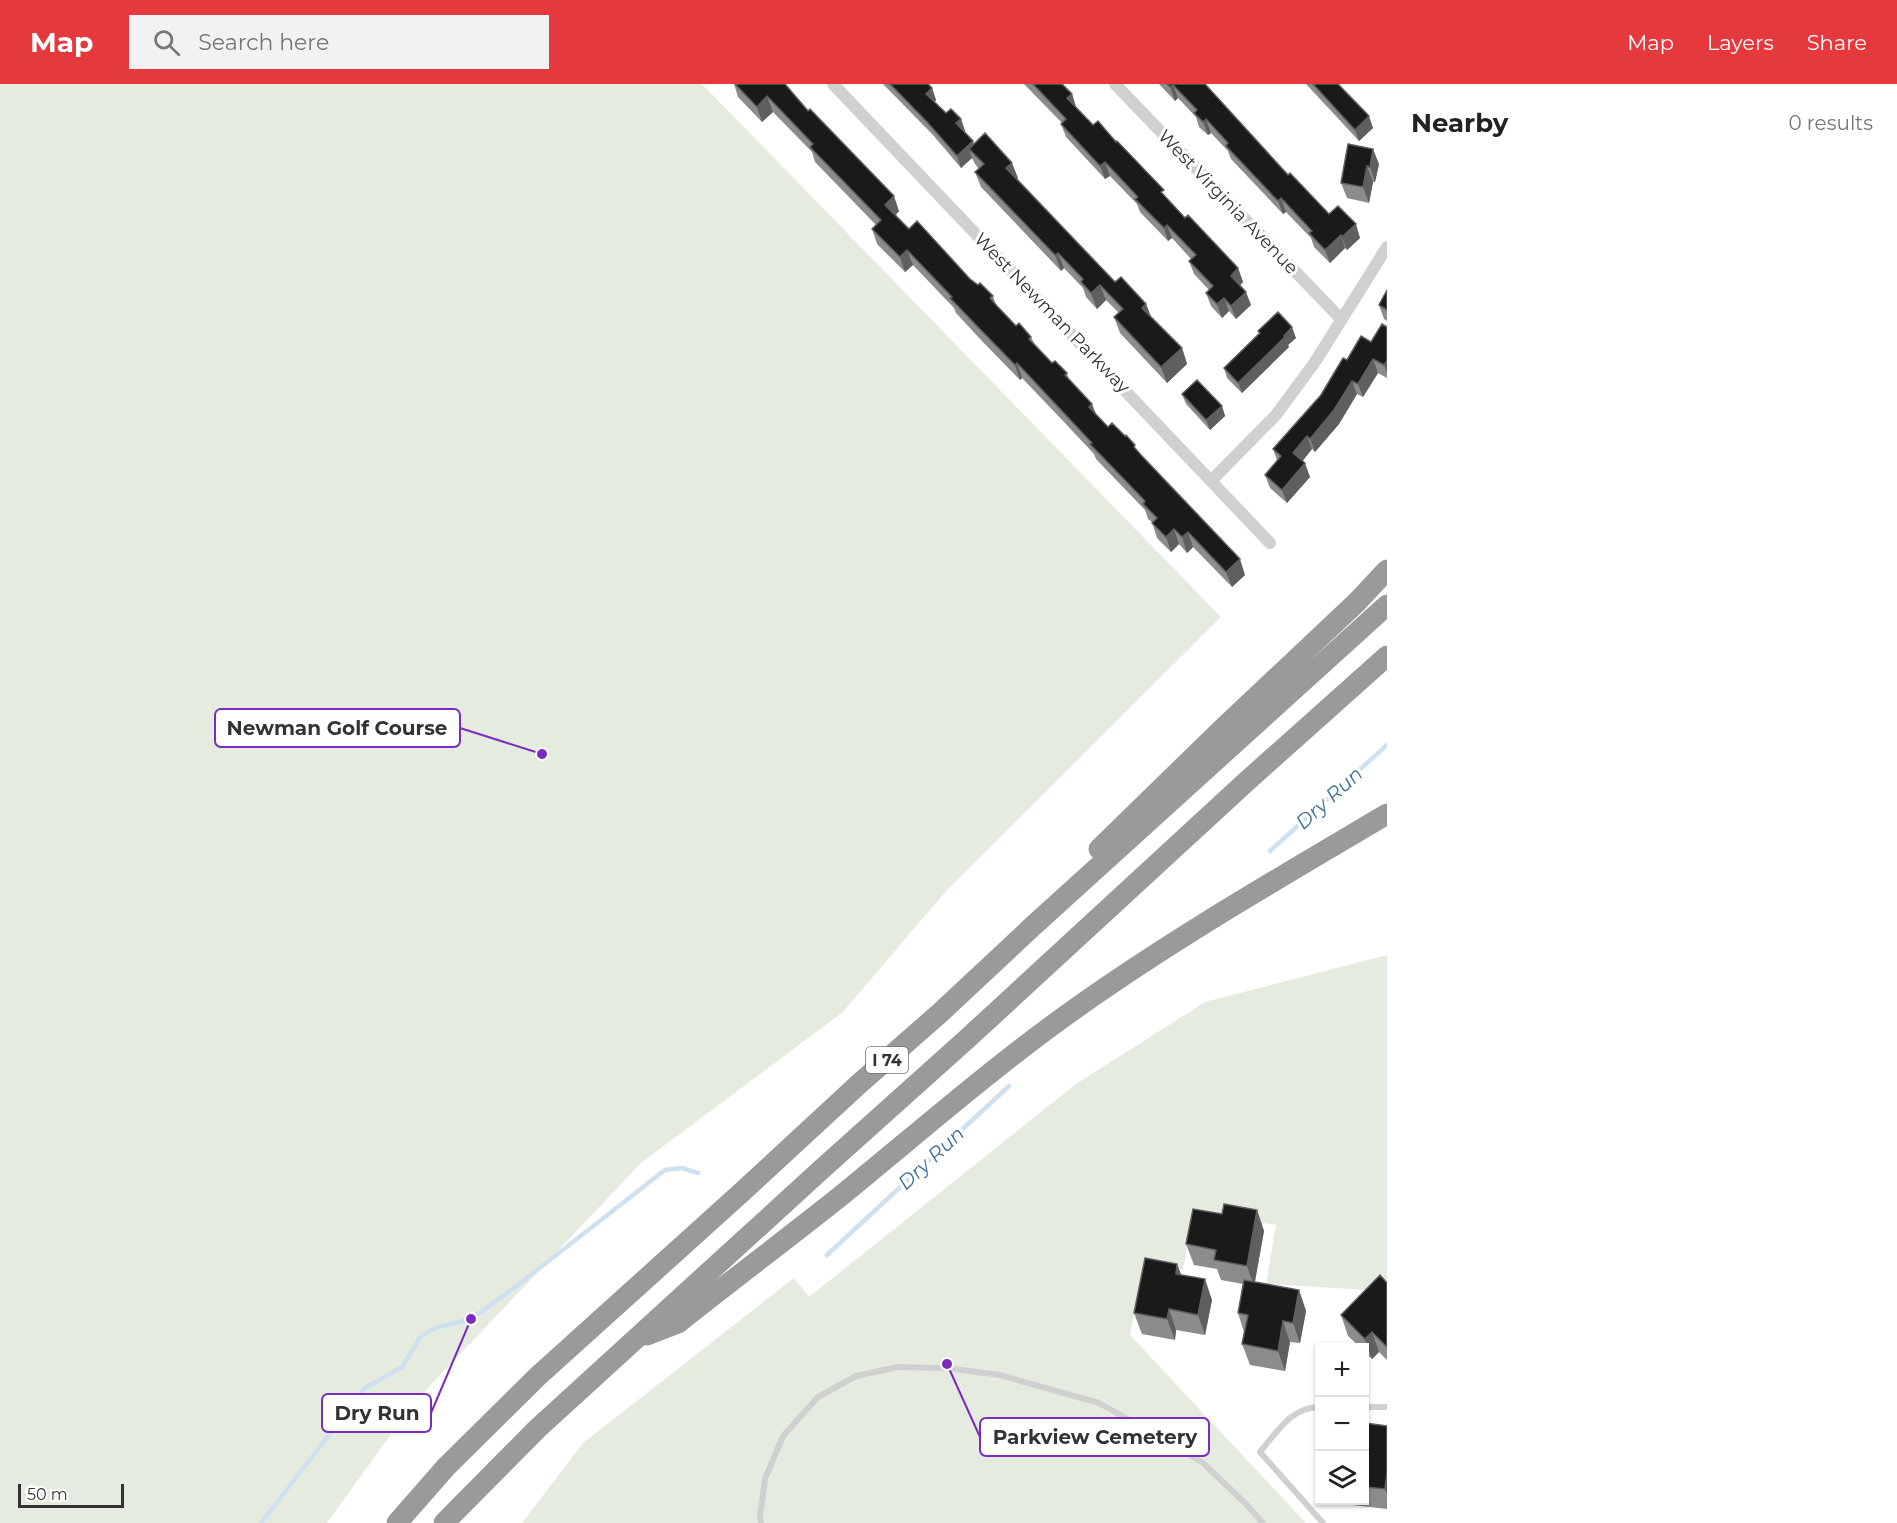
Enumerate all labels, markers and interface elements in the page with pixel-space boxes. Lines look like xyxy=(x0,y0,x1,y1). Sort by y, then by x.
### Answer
search box xyxy=(129,15,549,69)
text: Map xyxy=(30,25,93,59)
icon: search xyxy=(150,26,183,59)
text: Search here xyxy=(198,29,329,56)
text: Map xyxy=(1627,30,1674,55)
text: Layers xyxy=(1707,30,1774,55)
text: Share xyxy=(1807,30,1867,55)
text: Nearby xyxy=(1411,107,1508,139)
text: 0 results xyxy=(1788,111,1873,135)
street label: West Virginia Avenue xyxy=(1153,125,1303,279)
street label: West Newman Parkway xyxy=(970,228,1135,398)
callout: Newman Golf Course xyxy=(215,709,460,747)
text: Newman Golf Course xyxy=(227,716,447,740)
water label: Dry Run xyxy=(1291,762,1367,834)
road number: I 74 xyxy=(866,1047,908,1073)
water label: Dry Run xyxy=(893,1121,969,1195)
map controls xyxy=(1315,1343,1369,1505)
button: + xyxy=(1315,1343,1369,1397)
callout: Dry Run xyxy=(322,1394,431,1432)
button: − xyxy=(1315,1397,1369,1451)
text: Dry Run xyxy=(334,1401,420,1425)
callout: Parkview Cemetery xyxy=(980,1418,1209,1456)
text: Parkview Cemetery xyxy=(993,1425,1198,1449)
button: layers xyxy=(1315,1451,1369,1505)
scale bar xyxy=(18,1481,124,1508)
text: 50 m xyxy=(27,1485,68,1504)

